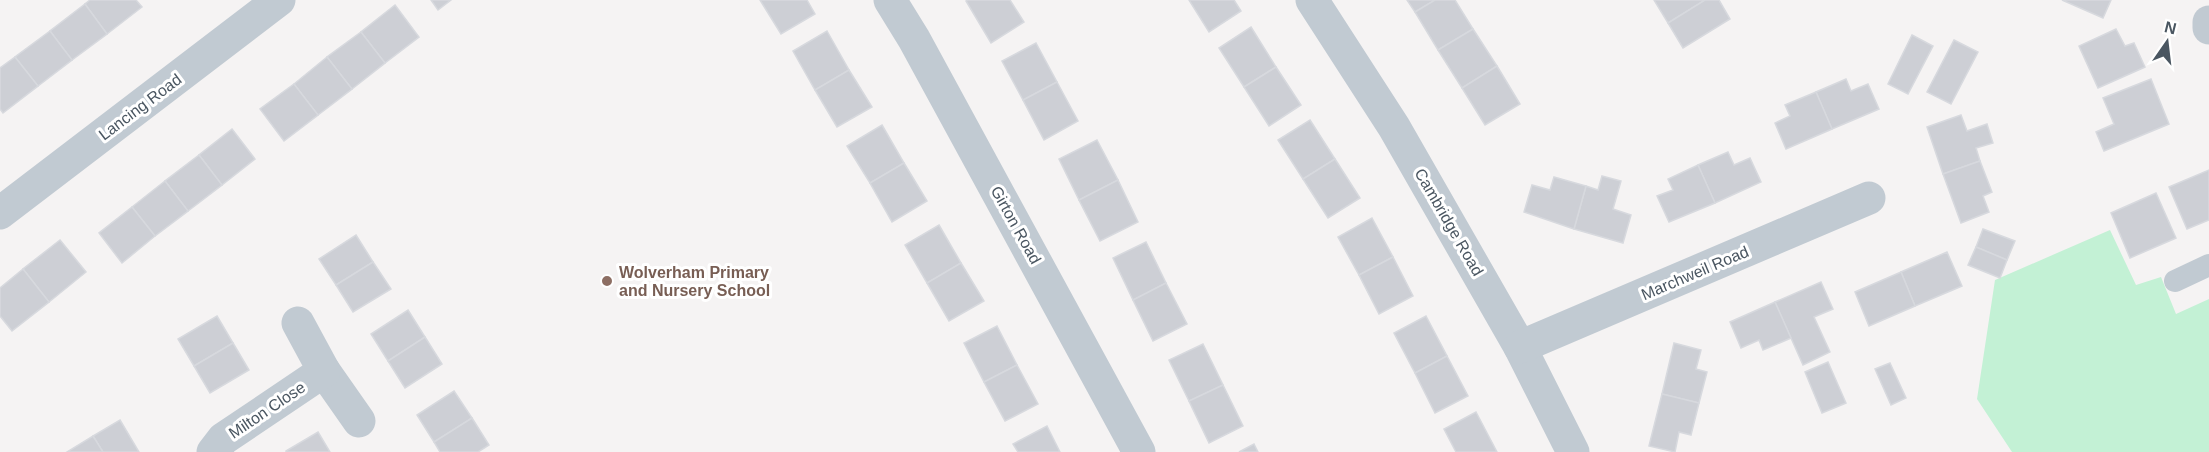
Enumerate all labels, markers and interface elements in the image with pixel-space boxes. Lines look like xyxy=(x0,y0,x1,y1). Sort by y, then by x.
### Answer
north arrow xyxy=(2137,12,2197,72)
text: N xyxy=(2163,18,2178,38)
street label: Lancing Road xyxy=(95,70,185,144)
street label: Cambridge Road xyxy=(1411,165,1487,279)
street label: Girton Road xyxy=(988,183,1044,267)
street label: Marchweil Road xyxy=(1639,243,1751,303)
place label: Wolverham Primary and Nursery School xyxy=(619,264,770,299)
marker: Wolverham Primary and Nursery School xyxy=(600,274,614,288)
street label: Milton Close xyxy=(226,378,308,442)

